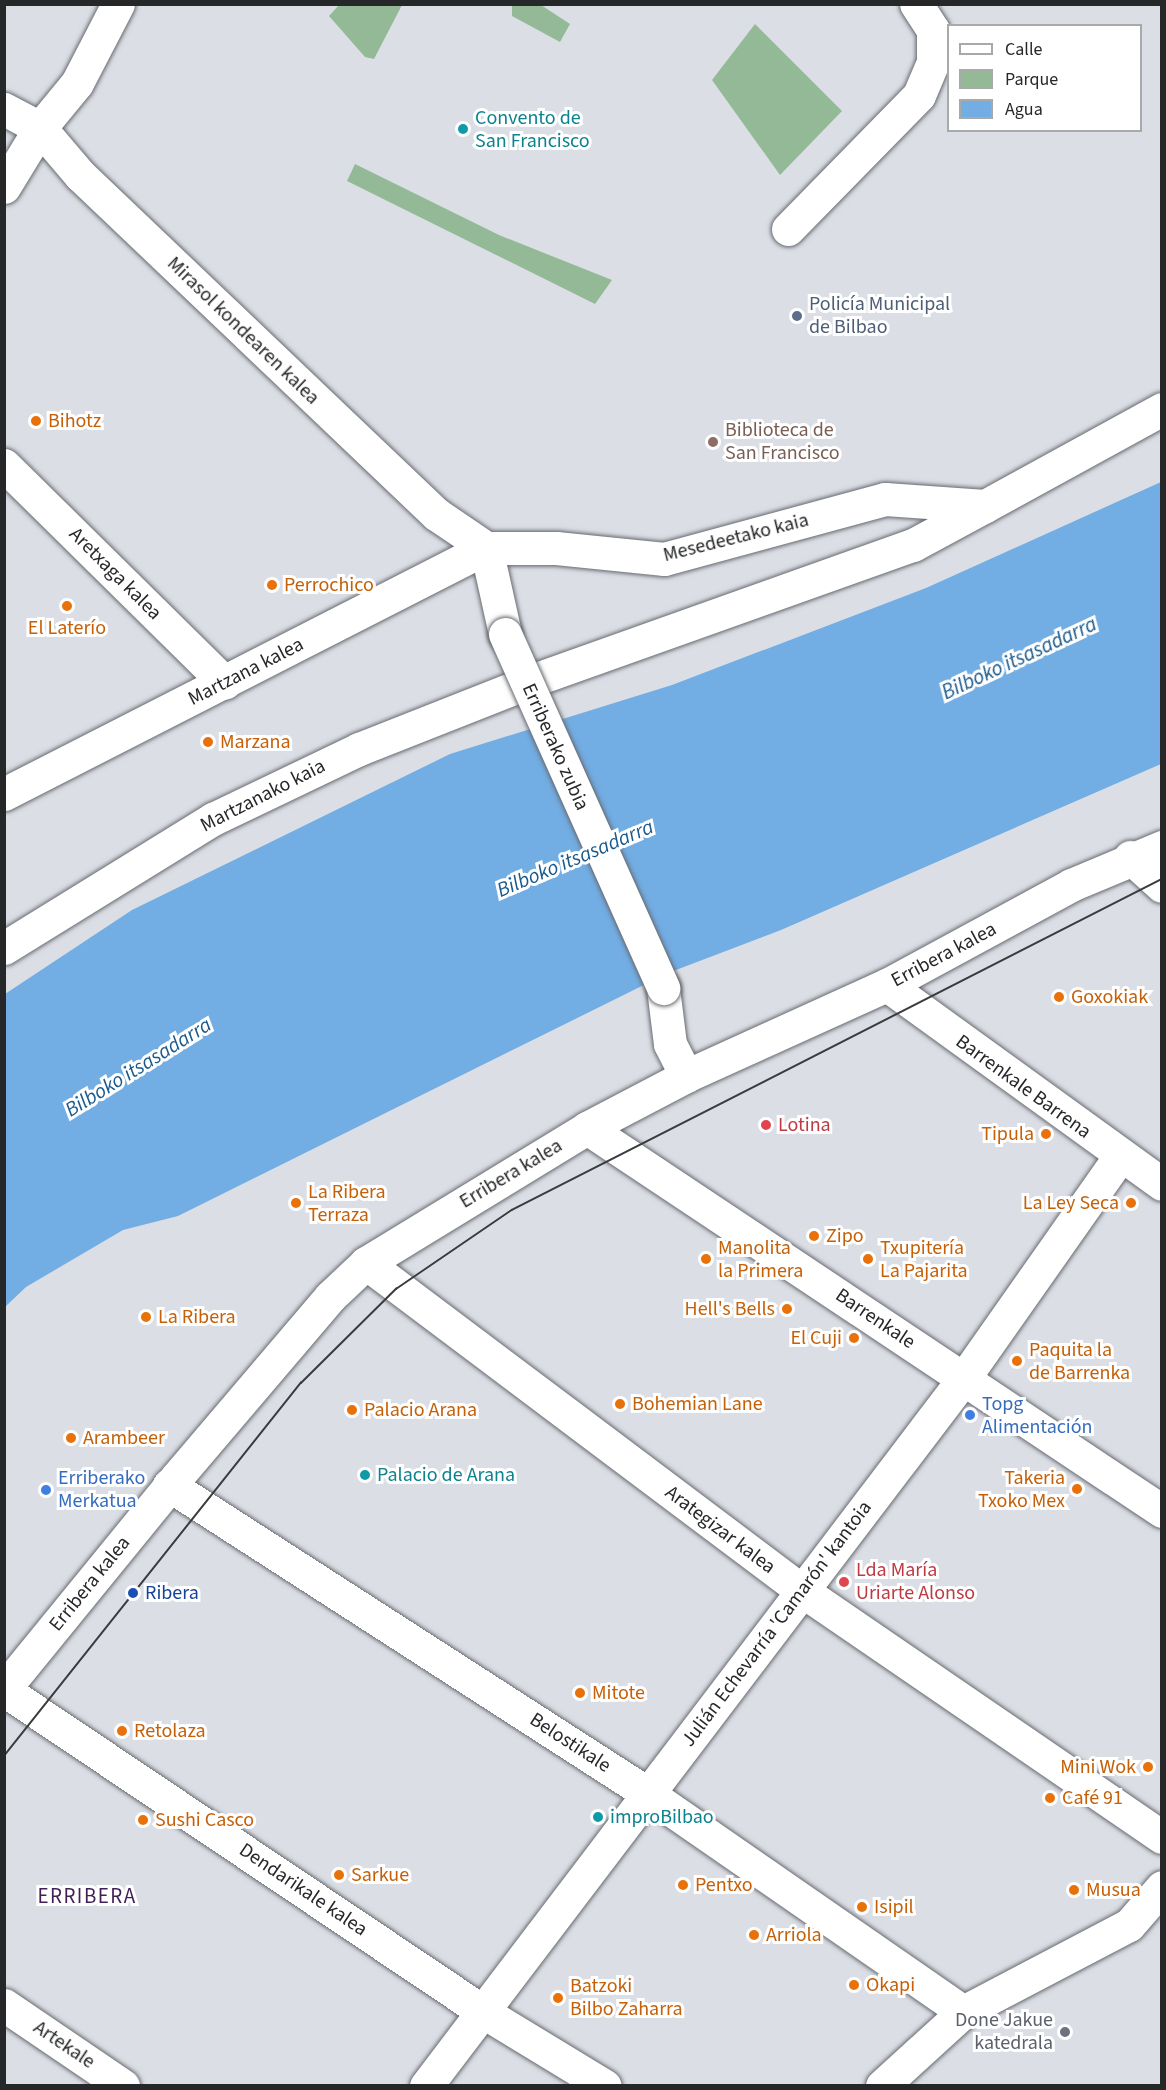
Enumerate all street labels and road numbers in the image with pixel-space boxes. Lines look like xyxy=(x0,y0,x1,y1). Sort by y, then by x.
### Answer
street label: Mirasol kondearen kalea xyxy=(162,252,324,410)
street label: Mesedeetako kaia xyxy=(661,508,811,568)
street label: Aretxaga kalea xyxy=(64,523,166,625)
street label: Martzana kalea xyxy=(184,633,308,711)
street label: Erriberako zubia xyxy=(516,680,594,814)
street label: Martzanako kaia xyxy=(197,754,329,838)
street label: Erribera kalea xyxy=(887,917,1001,993)
street label: Barrenkale Barrena xyxy=(951,1030,1095,1144)
street label: Erribera kalea xyxy=(455,1134,567,1214)
street label: Barrenkale xyxy=(830,1284,920,1354)
street label: Arategizar kalea xyxy=(660,1481,780,1579)
street label: Julián Echevarría 'Camarón' kantoia xyxy=(677,1496,877,1752)
street label: Erribera kalea xyxy=(44,1532,136,1636)
street label: Belostikale xyxy=(525,1708,615,1778)
street label: Dendarikale kalea xyxy=(234,1838,372,1942)
street label: Artekale xyxy=(29,2016,99,2074)

